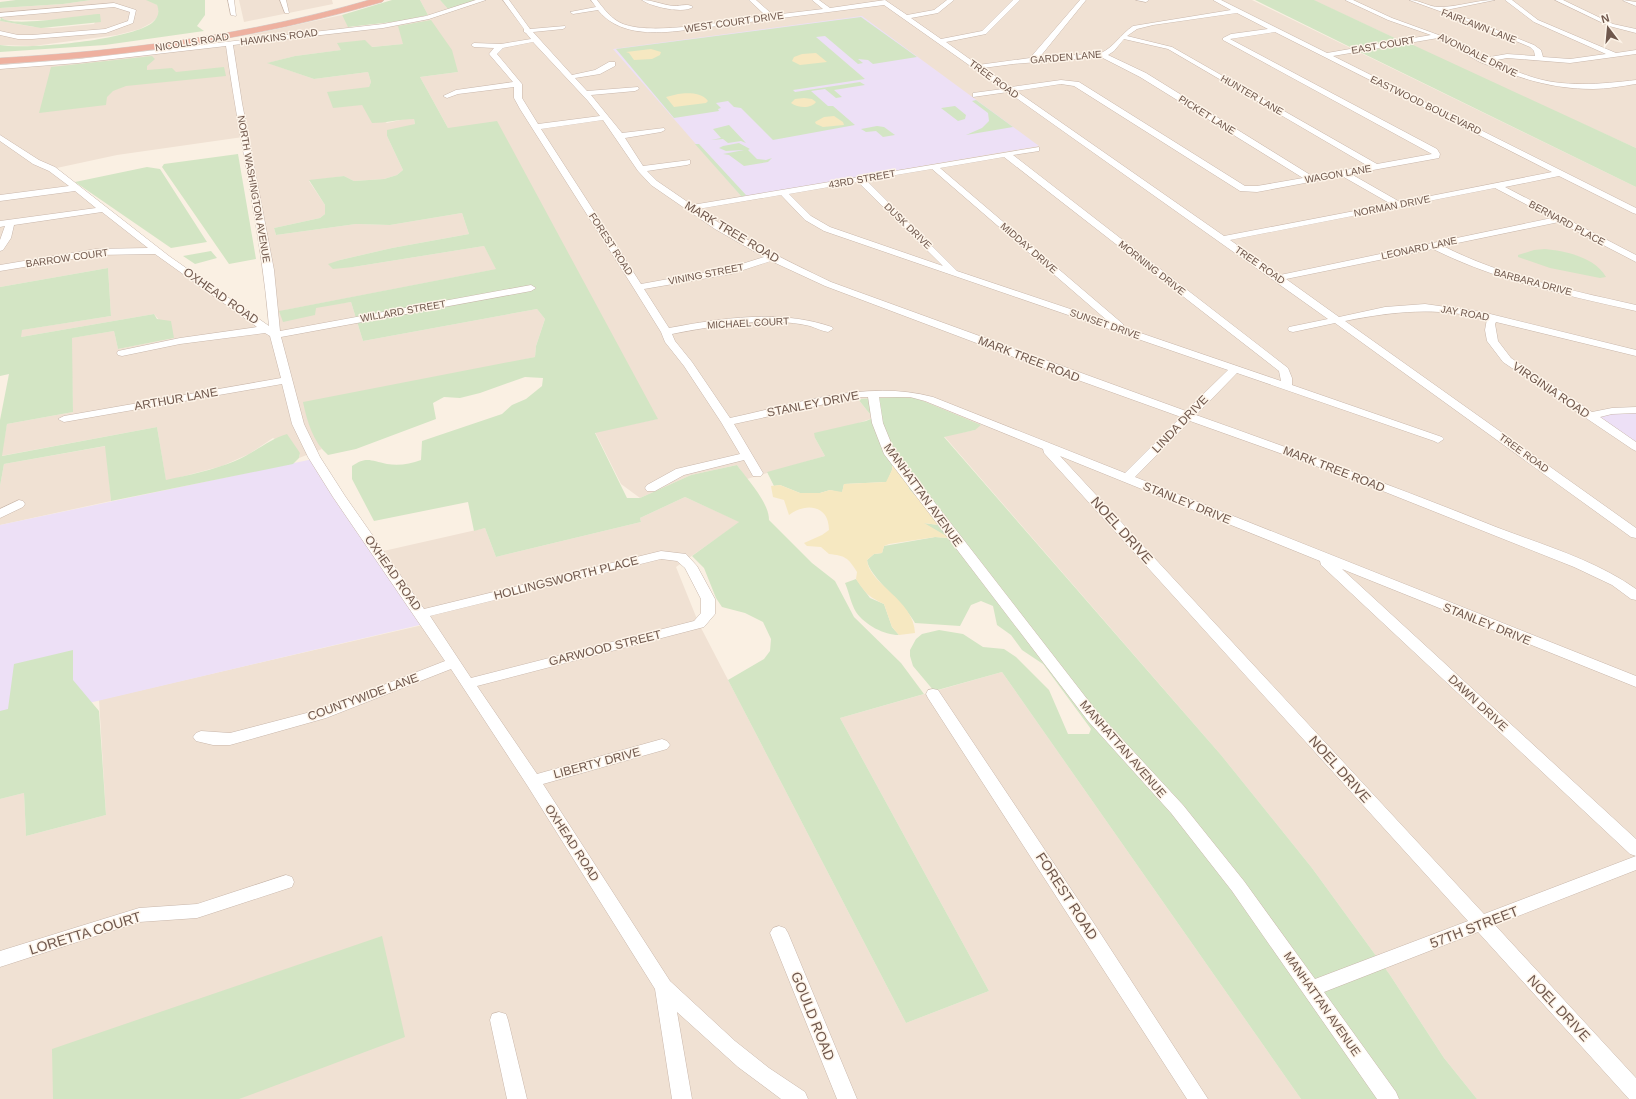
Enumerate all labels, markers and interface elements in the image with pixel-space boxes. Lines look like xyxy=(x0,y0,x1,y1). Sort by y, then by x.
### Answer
street label: FAIRLAWN LANE xyxy=(1440,7,1518,46)
north arrow xyxy=(1588,8,1628,48)
street label: WEST COURT DRIVE xyxy=(684,10,785,34)
text: N xyxy=(1600,12,1611,25)
street label: HAWKINS ROAD xyxy=(240,27,318,47)
street label: NICOLLS ROAD xyxy=(154,31,230,53)
street label: AVONDALE DRIVE xyxy=(1436,31,1520,79)
street label: EAST COURT xyxy=(1350,34,1416,56)
street label: GARDEN LANE xyxy=(1030,48,1103,66)
street label: TREE ROAD xyxy=(967,57,1021,101)
street label: HUNTER LANE xyxy=(1219,73,1286,118)
street label: EASTWOOD BOULEVARD xyxy=(1369,73,1483,137)
street label: PICKET LANE xyxy=(1177,93,1238,137)
street label: NORTH WASHINGTON AVENUE xyxy=(236,115,272,264)
street label: WAGON LANE xyxy=(1304,163,1372,185)
street label: 43RD STREET xyxy=(828,168,896,190)
street label: NORMAN DRIVE xyxy=(1353,193,1432,219)
street label: MARK TREE ROAD xyxy=(682,198,782,266)
street label: BERNARD PLACE xyxy=(1527,198,1607,248)
street label: DUSK DRIVE xyxy=(882,201,934,251)
street label: FOREST ROAD xyxy=(587,211,635,277)
street label: MIDDAY DRIVE xyxy=(998,220,1060,276)
street label: LEONARD LANE xyxy=(1380,235,1458,261)
street label: MORNING DRIVE xyxy=(1116,239,1188,298)
street label: TREE ROAD xyxy=(1233,244,1287,286)
street label: BARROW COURT xyxy=(25,247,109,269)
street label: VINING STREET xyxy=(667,261,745,287)
street label: OXHEAD ROAD xyxy=(181,265,262,327)
street label: BARBARA DRIVE xyxy=(1493,266,1574,298)
street label: WILLARD STREET xyxy=(359,298,447,324)
street label: JAY ROAD xyxy=(1440,303,1490,323)
street label: SUNSET DRIVE xyxy=(1068,307,1142,341)
street label: MICHAEL COURT xyxy=(707,315,789,331)
street label: MARK TREE ROAD xyxy=(976,333,1082,385)
street label: VIRGINIA ROAD xyxy=(1510,359,1592,421)
street label: ARTHUR LANE xyxy=(133,385,219,413)
street label: STANLEY DRIVE xyxy=(766,388,860,420)
street label: LINDA DRIVE xyxy=(1149,392,1211,456)
street label: TREE ROAD xyxy=(1497,431,1551,475)
street label: MANHATTAN AVENUE xyxy=(881,441,965,549)
street label: MARK TREE ROAD xyxy=(1281,443,1387,495)
street label: STANLEY DRIVE xyxy=(1141,479,1233,527)
street label: NOEL DRIVE xyxy=(1088,493,1156,567)
street label: OXHEAD ROAD xyxy=(362,533,424,614)
street label: HOLLINGSWORTH PLACE xyxy=(492,553,640,603)
street label: STANLEY DRIVE xyxy=(1441,600,1533,648)
street label: GARWOOD STREET xyxy=(547,627,663,669)
street label: COUNTYWIDE LANE xyxy=(306,670,420,724)
street label: DAWN DRIVE xyxy=(1445,672,1511,734)
street label: MANHATTAN AVENUE xyxy=(1077,698,1169,800)
street label: NOEL DRIVE xyxy=(1306,732,1374,806)
street label: LIBERTY DRIVE xyxy=(552,745,642,781)
street label: OXHEAD ROAD xyxy=(542,802,602,884)
street label: FOREST ROAD xyxy=(1033,849,1101,943)
street label: 57TH STREET xyxy=(1428,903,1521,951)
street label: LORETTA COURT xyxy=(27,908,143,958)
street label: MANHATTAN AVENUE xyxy=(1281,949,1363,1059)
street label: GOULD ROAD xyxy=(788,969,838,1063)
street label: NOEL DRIVE xyxy=(1524,972,1594,1044)

